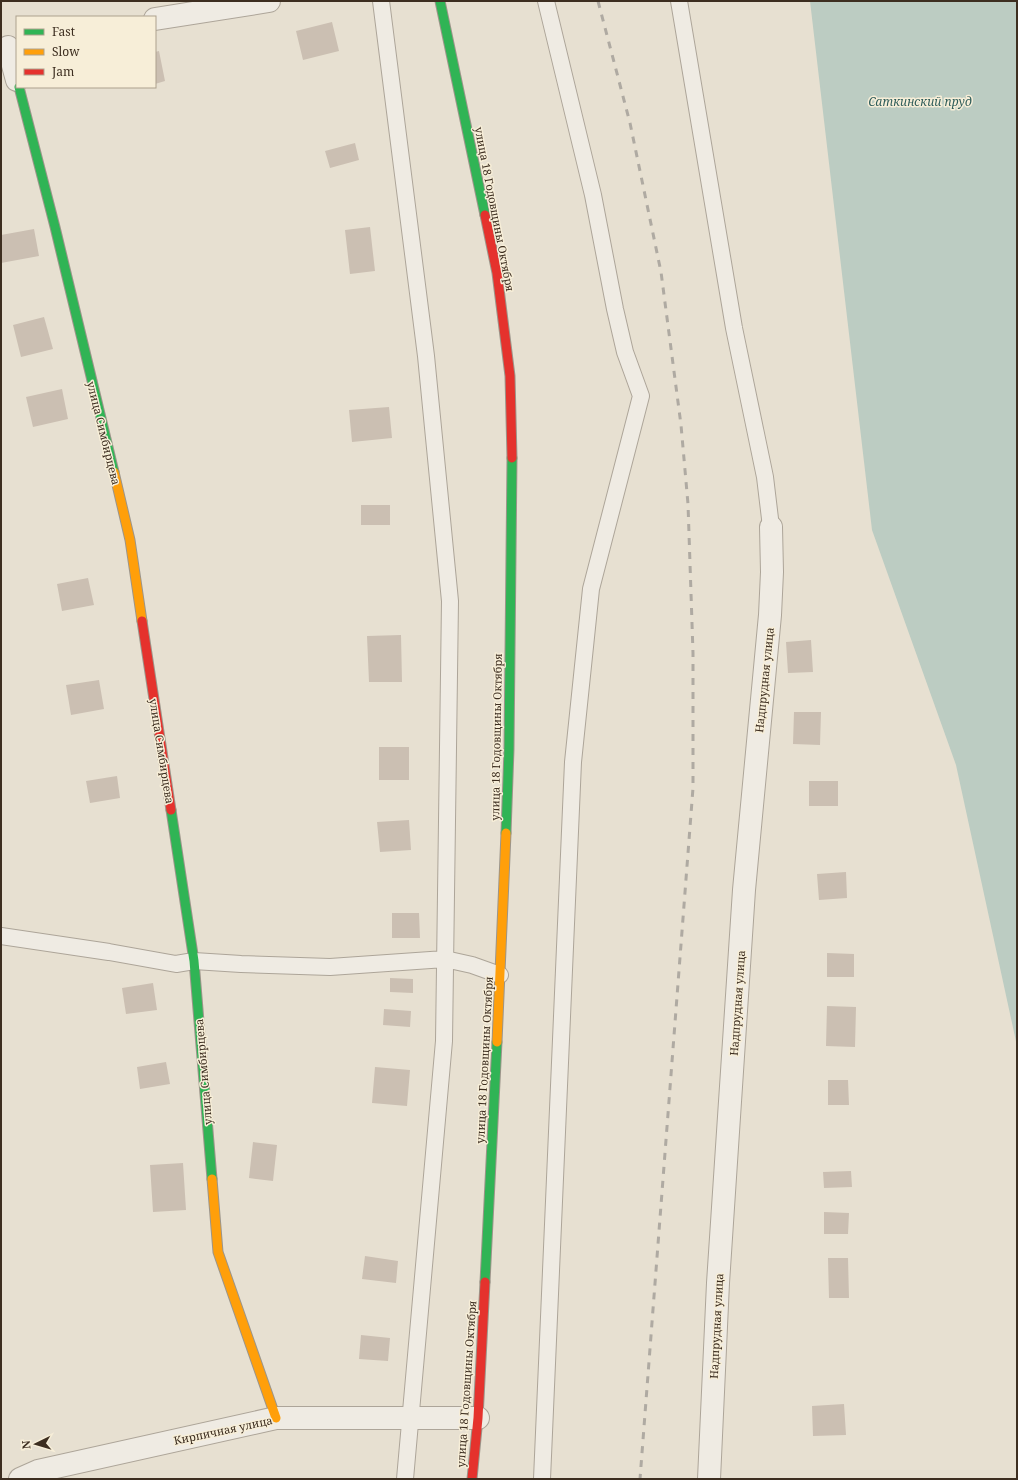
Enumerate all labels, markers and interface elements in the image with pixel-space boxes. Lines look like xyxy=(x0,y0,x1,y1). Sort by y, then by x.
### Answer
legend xyxy=(16,16,156,88)
text: Fast xyxy=(52,23,75,40)
text: Slow xyxy=(52,43,80,60)
text: Jam xyxy=(51,63,74,80)
water label: Саткинский пруд xyxy=(868,93,972,110)
street label: улица 18 Годовщины Октября xyxy=(472,125,518,293)
street label: улица Симбирцева xyxy=(84,380,124,486)
street label: Надпрудная улица xyxy=(751,627,777,733)
street label: улица 18 Годовщины Октября xyxy=(487,653,505,821)
street label: улица Симбирцева xyxy=(146,697,178,805)
street label: Надпрудная улица xyxy=(726,950,748,1056)
street label: улица 18 Годовщины Октября xyxy=(472,976,496,1144)
street label: улица Симбирцева xyxy=(191,1018,215,1126)
street label: Надпрудная улица xyxy=(706,1273,726,1379)
street label: улица 18 Годовщины Октября xyxy=(453,1300,479,1468)
street label: Кирпичная улица xyxy=(172,1412,274,1448)
north arrow xyxy=(16,1424,56,1464)
text: N xyxy=(18,1440,33,1450)

